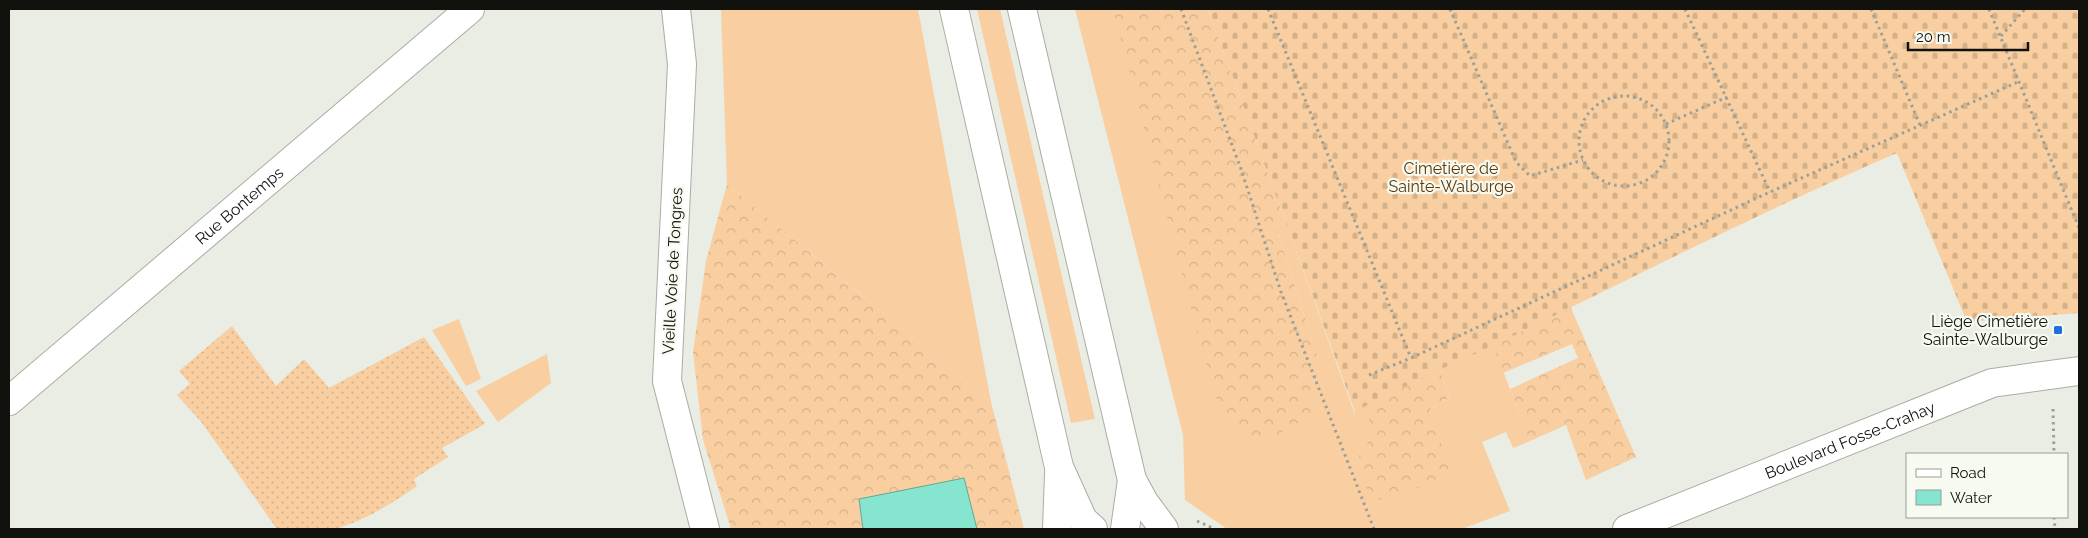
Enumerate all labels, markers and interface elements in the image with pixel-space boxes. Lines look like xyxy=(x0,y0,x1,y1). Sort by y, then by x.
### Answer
scale bar xyxy=(1908,20,2028,52)
text: 20 m xyxy=(1916,28,1951,46)
park label: Cimetière de Sainte-Walburge xyxy=(1389,159,1513,196)
street label: Rue Bontemps xyxy=(191,163,288,249)
street label: Vieille Voie de Tongres xyxy=(659,187,686,355)
place label: Liège Cimetière Sainte-Walburge xyxy=(1923,312,2048,349)
marker: Liège Cimetière Sainte-Walburge xyxy=(2052,324,2064,336)
street label: Boulevard Fosse-Crahay xyxy=(1762,398,1938,483)
legend xyxy=(1906,453,2068,518)
text: Road xyxy=(1950,464,1986,482)
text: Water xyxy=(1950,489,1993,507)

